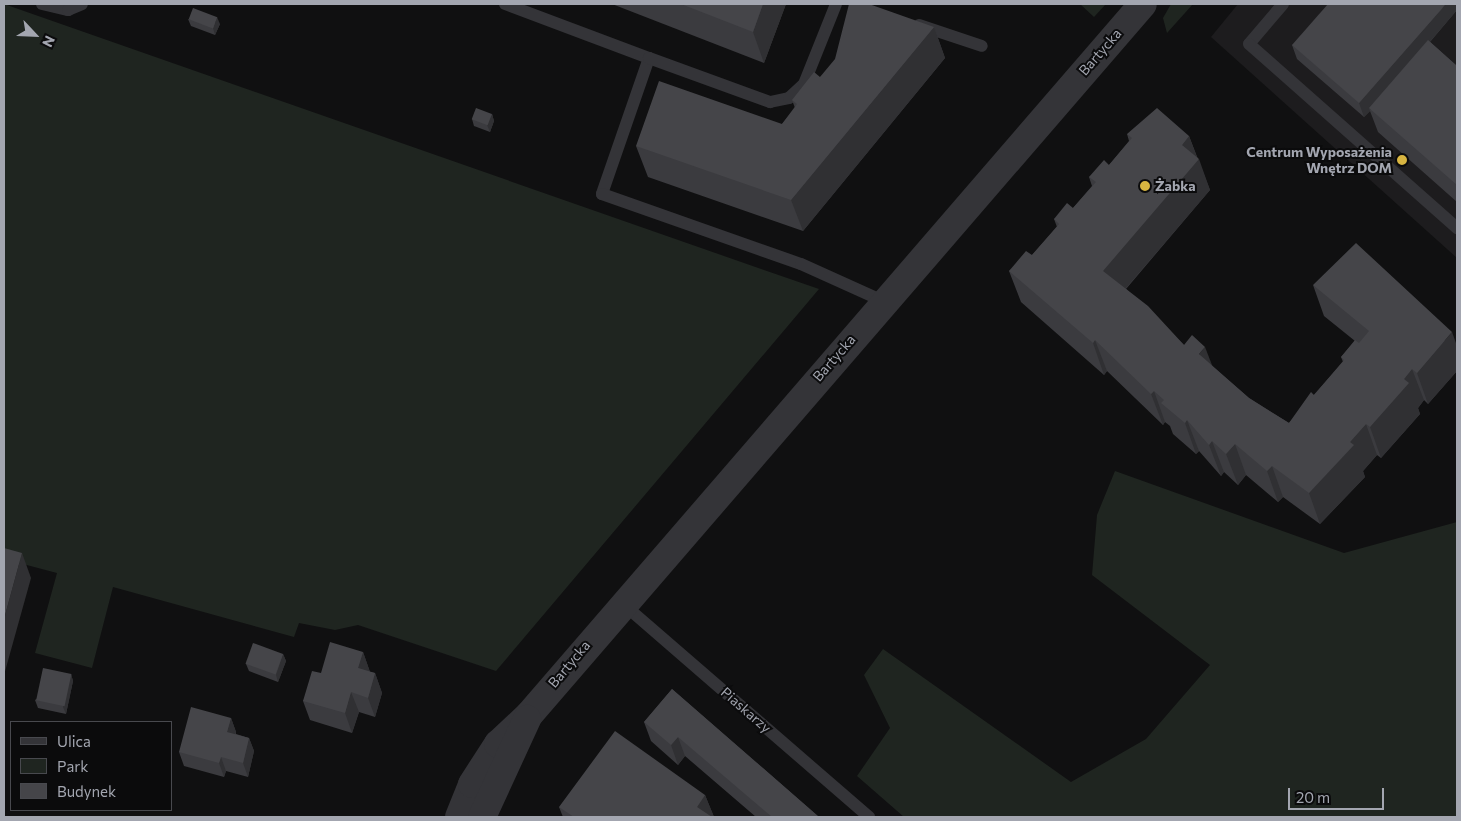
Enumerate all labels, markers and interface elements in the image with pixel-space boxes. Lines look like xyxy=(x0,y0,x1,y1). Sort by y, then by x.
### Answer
north arrow xyxy=(10,10,60,60)
street label: Bartycka xyxy=(1075,25,1125,79)
text: N xyxy=(39,33,59,50)
place label: Centrum Wyposażenia Wnętrz DOM xyxy=(1246,144,1392,176)
marker: Centrum Wyposażenia Wnętrz DOM xyxy=(1396,154,1408,166)
place label: Żabka xyxy=(1155,178,1196,194)
marker: Żabka xyxy=(1139,180,1151,192)
street label: Bartycka xyxy=(809,331,859,385)
street label: Bartycka xyxy=(544,637,594,691)
street label: Piaskarzy xyxy=(718,684,774,736)
legend xyxy=(10,721,172,811)
text: Ulica xyxy=(57,732,91,750)
text: Park xyxy=(57,757,88,775)
scale bar xyxy=(1291,778,1387,810)
text: Budynek xyxy=(57,782,116,800)
text: 20 m xyxy=(1296,788,1330,806)

